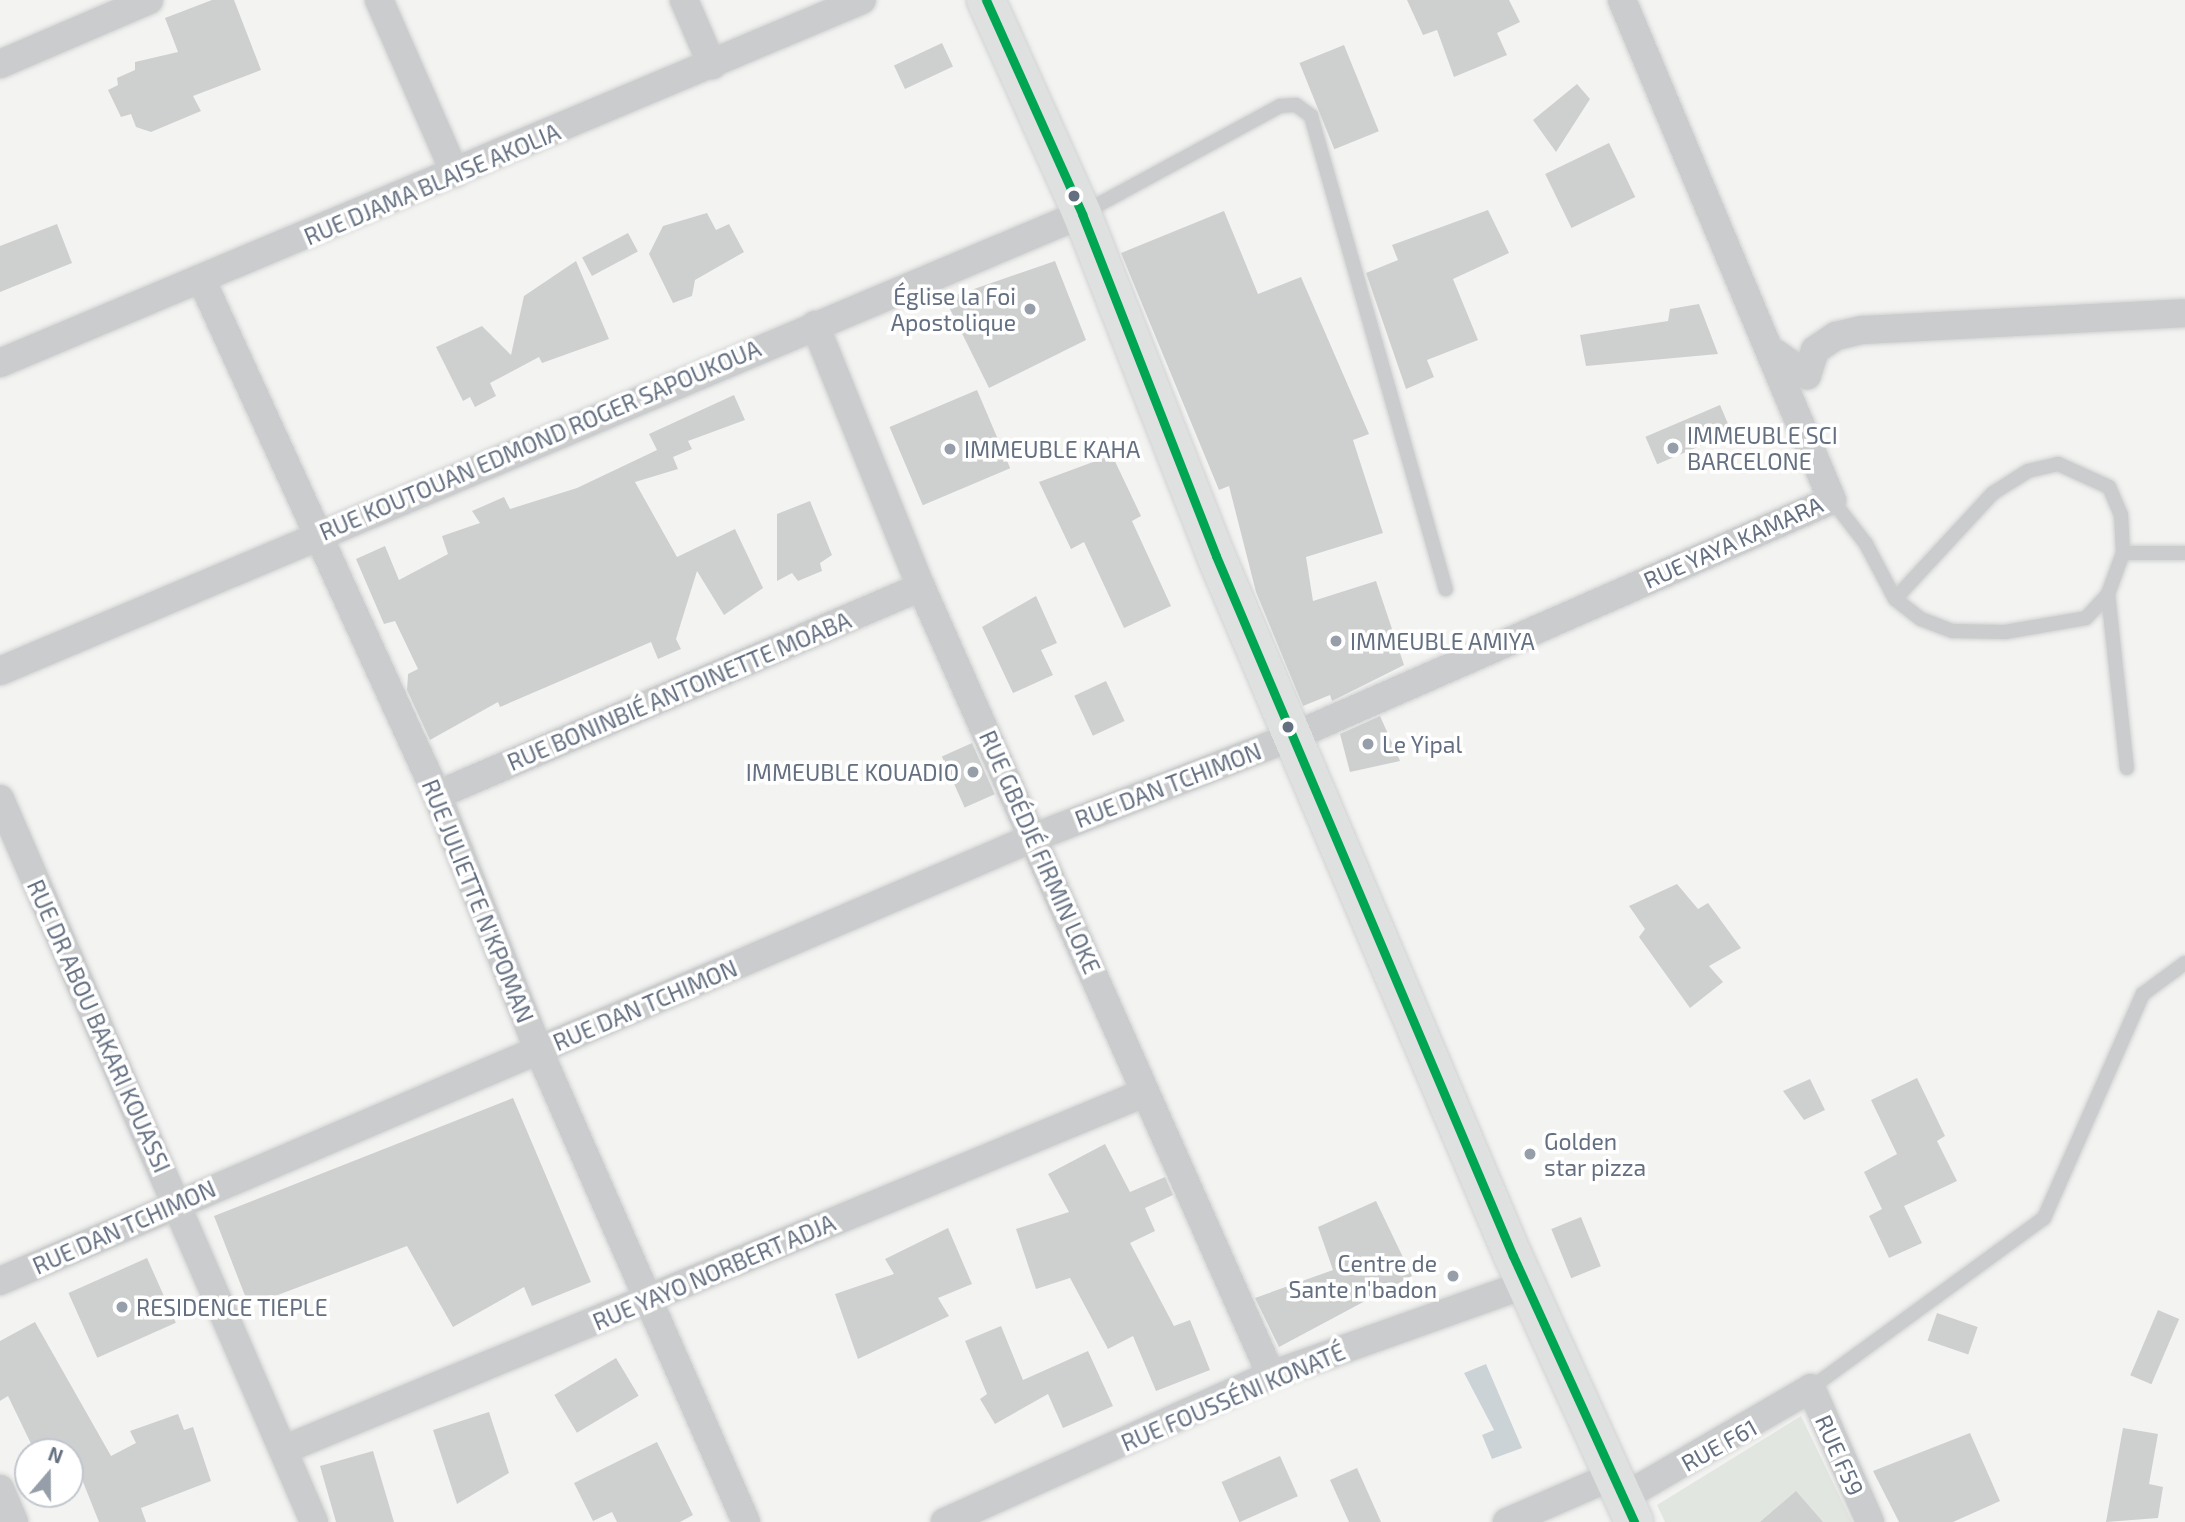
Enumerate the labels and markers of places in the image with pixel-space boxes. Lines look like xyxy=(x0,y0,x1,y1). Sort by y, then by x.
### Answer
unlabelled marker xyxy=(1067,189,1081,203)
place label: Église la Foi Apostolique xyxy=(891,282,1016,336)
marker: Église la Foi Apostolique xyxy=(1022,301,1038,317)
place label: IMMEUBLE SCI BARCELONE xyxy=(1687,421,1838,475)
place label: IMMEUBLE KAHA xyxy=(964,435,1140,463)
marker: IMMEUBLE SCI BARCELONE xyxy=(1665,440,1681,456)
marker: IMMEUBLE KAHA xyxy=(942,441,958,457)
place label: IMMEUBLE AMIYA xyxy=(1350,627,1535,655)
marker: IMMEUBLE AMIYA xyxy=(1328,633,1344,649)
unlabelled marker xyxy=(1281,720,1295,734)
place label: Le Yipal xyxy=(1382,730,1463,758)
marker: Le Yipal xyxy=(1360,736,1376,752)
place label: IMMEUBLE KOUADIO xyxy=(746,758,959,786)
marker: IMMEUBLE KOUADIO xyxy=(965,764,981,780)
place label: Golden star pizza xyxy=(1544,1127,1647,1181)
marker: Golden star pizza xyxy=(1522,1146,1538,1162)
place label: Centre de Sante n'badon xyxy=(1289,1249,1437,1303)
marker: Centre de Sante n'badon xyxy=(1443,1266,1463,1286)
place label: RESIDENCE TIEPLE xyxy=(136,1293,328,1321)
marker: RESIDENCE TIEPLE xyxy=(114,1299,130,1315)

